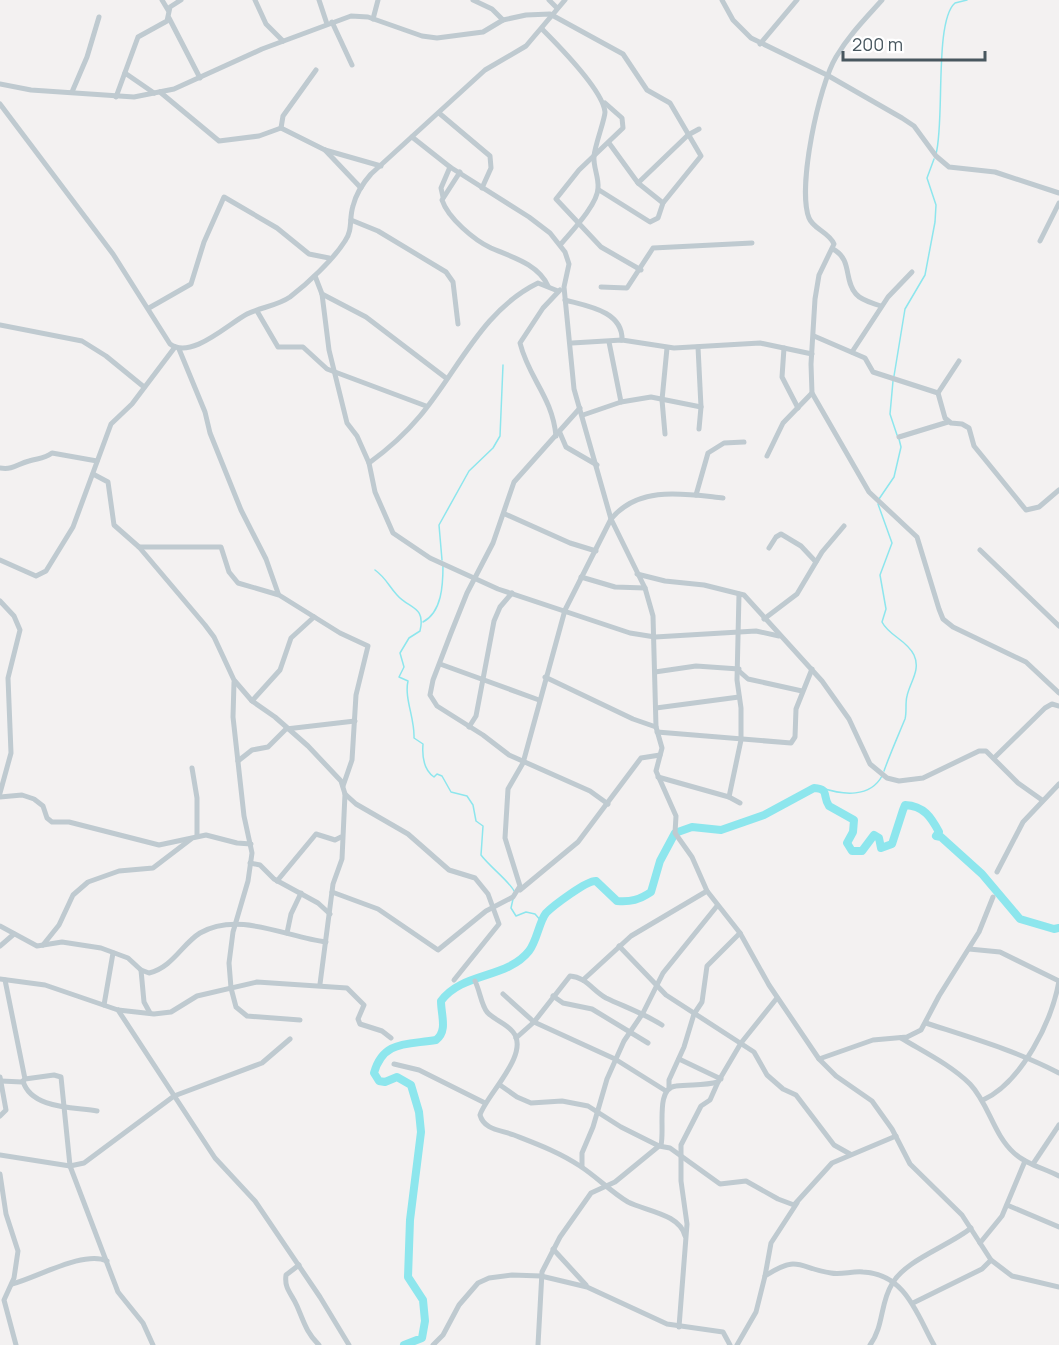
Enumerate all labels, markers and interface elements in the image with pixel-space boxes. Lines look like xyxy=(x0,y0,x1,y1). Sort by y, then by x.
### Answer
scale bar xyxy=(843,24,986,62)
text: 200 m xyxy=(852,32,903,56)

